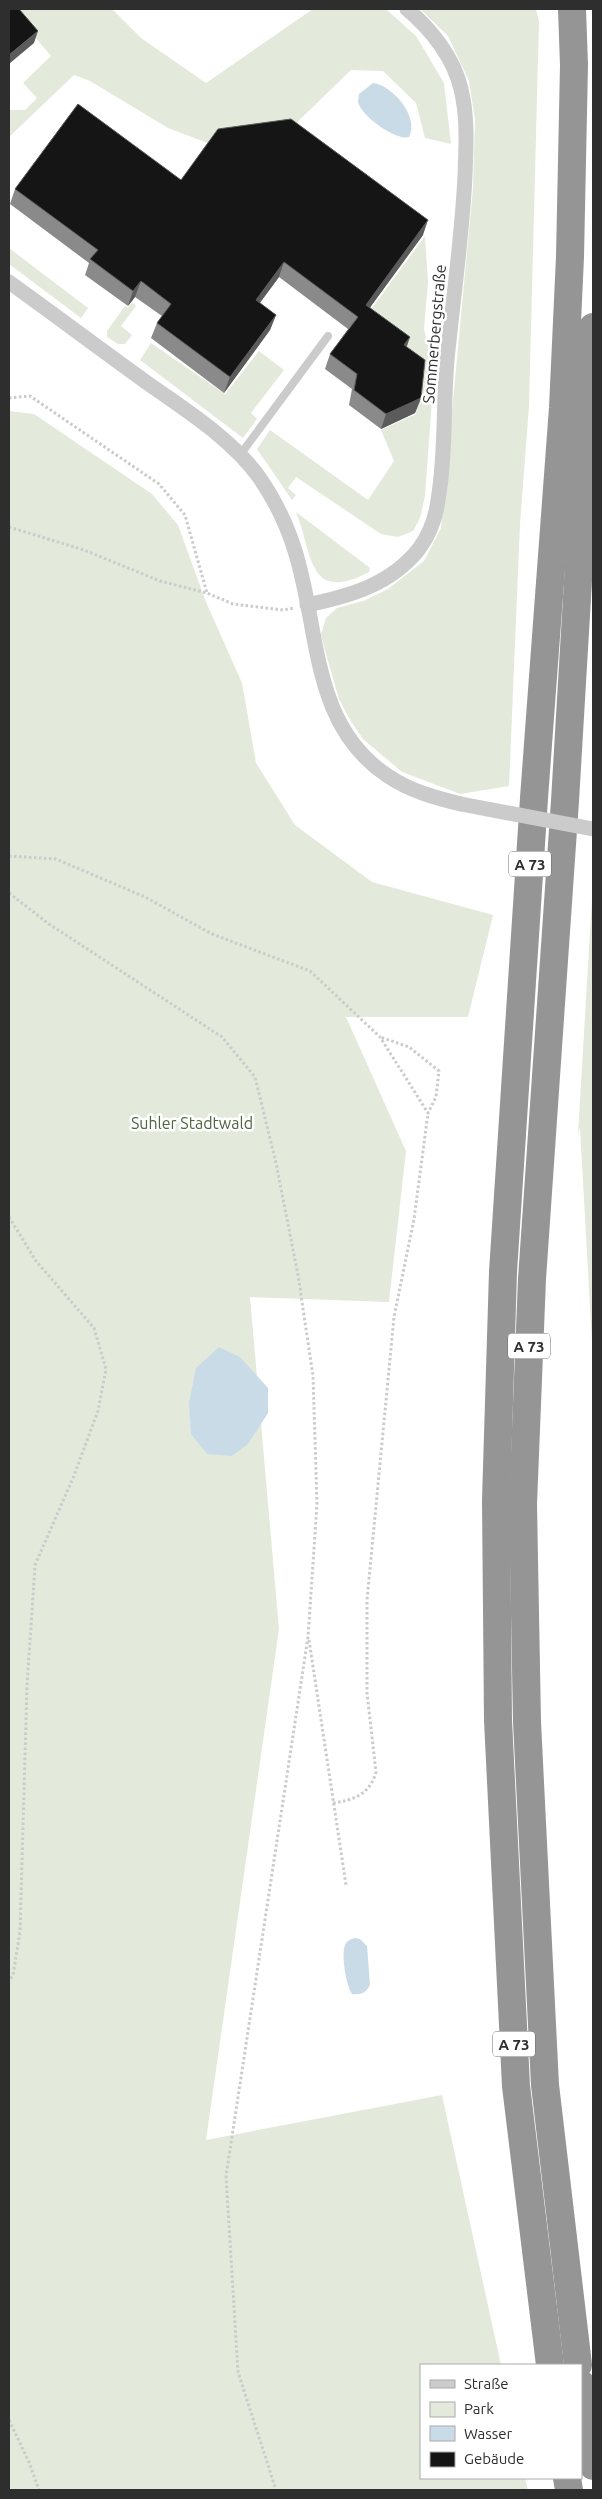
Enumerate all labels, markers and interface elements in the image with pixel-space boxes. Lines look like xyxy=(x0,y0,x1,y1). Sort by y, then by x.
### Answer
street label: Sommerbergstraße xyxy=(419,264,449,404)
road number: A 73 xyxy=(509,852,551,876)
park label: Suhler Stadtwald xyxy=(131,1114,253,1132)
road number: A 73 xyxy=(508,1334,550,1358)
road number: A 73 xyxy=(493,2032,535,2056)
legend xyxy=(420,2364,582,2479)
text: Straße xyxy=(464,2375,508,2392)
text: Park xyxy=(464,2400,494,2417)
text: Wasser xyxy=(464,2425,513,2442)
text: Gebäude xyxy=(464,2450,524,2467)

